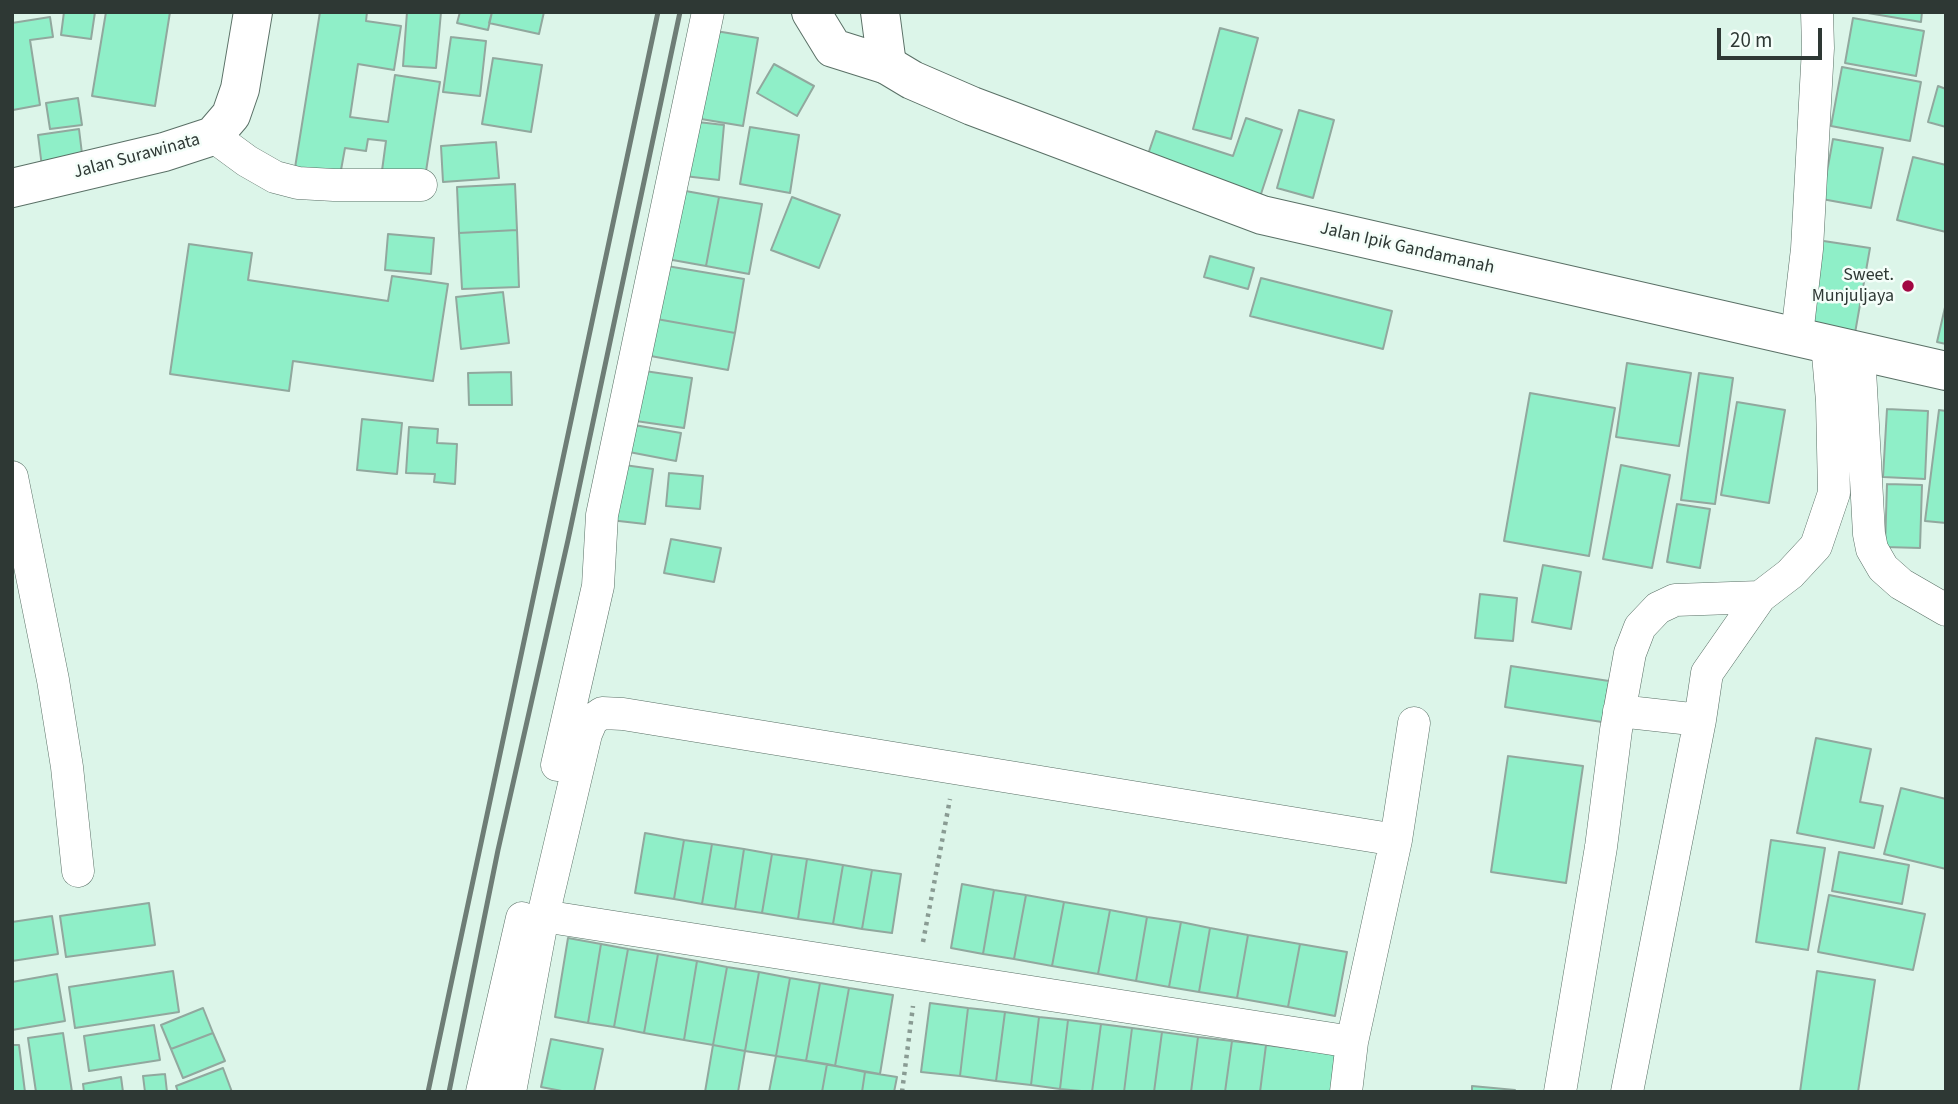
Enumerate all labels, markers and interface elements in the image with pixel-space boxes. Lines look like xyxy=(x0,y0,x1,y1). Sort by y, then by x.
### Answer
scale bar xyxy=(1720,14,1825,58)
text: 20 m xyxy=(1730,25,1772,55)
street label: Jalan Surawinata xyxy=(71,130,203,184)
street label: Jalan Ipik Gandamanah xyxy=(1318,218,1496,280)
place label: Sweet. Munjuljaya xyxy=(1812,265,1894,308)
marker: Sweet. Munjuljaya xyxy=(1900,278,1916,294)

